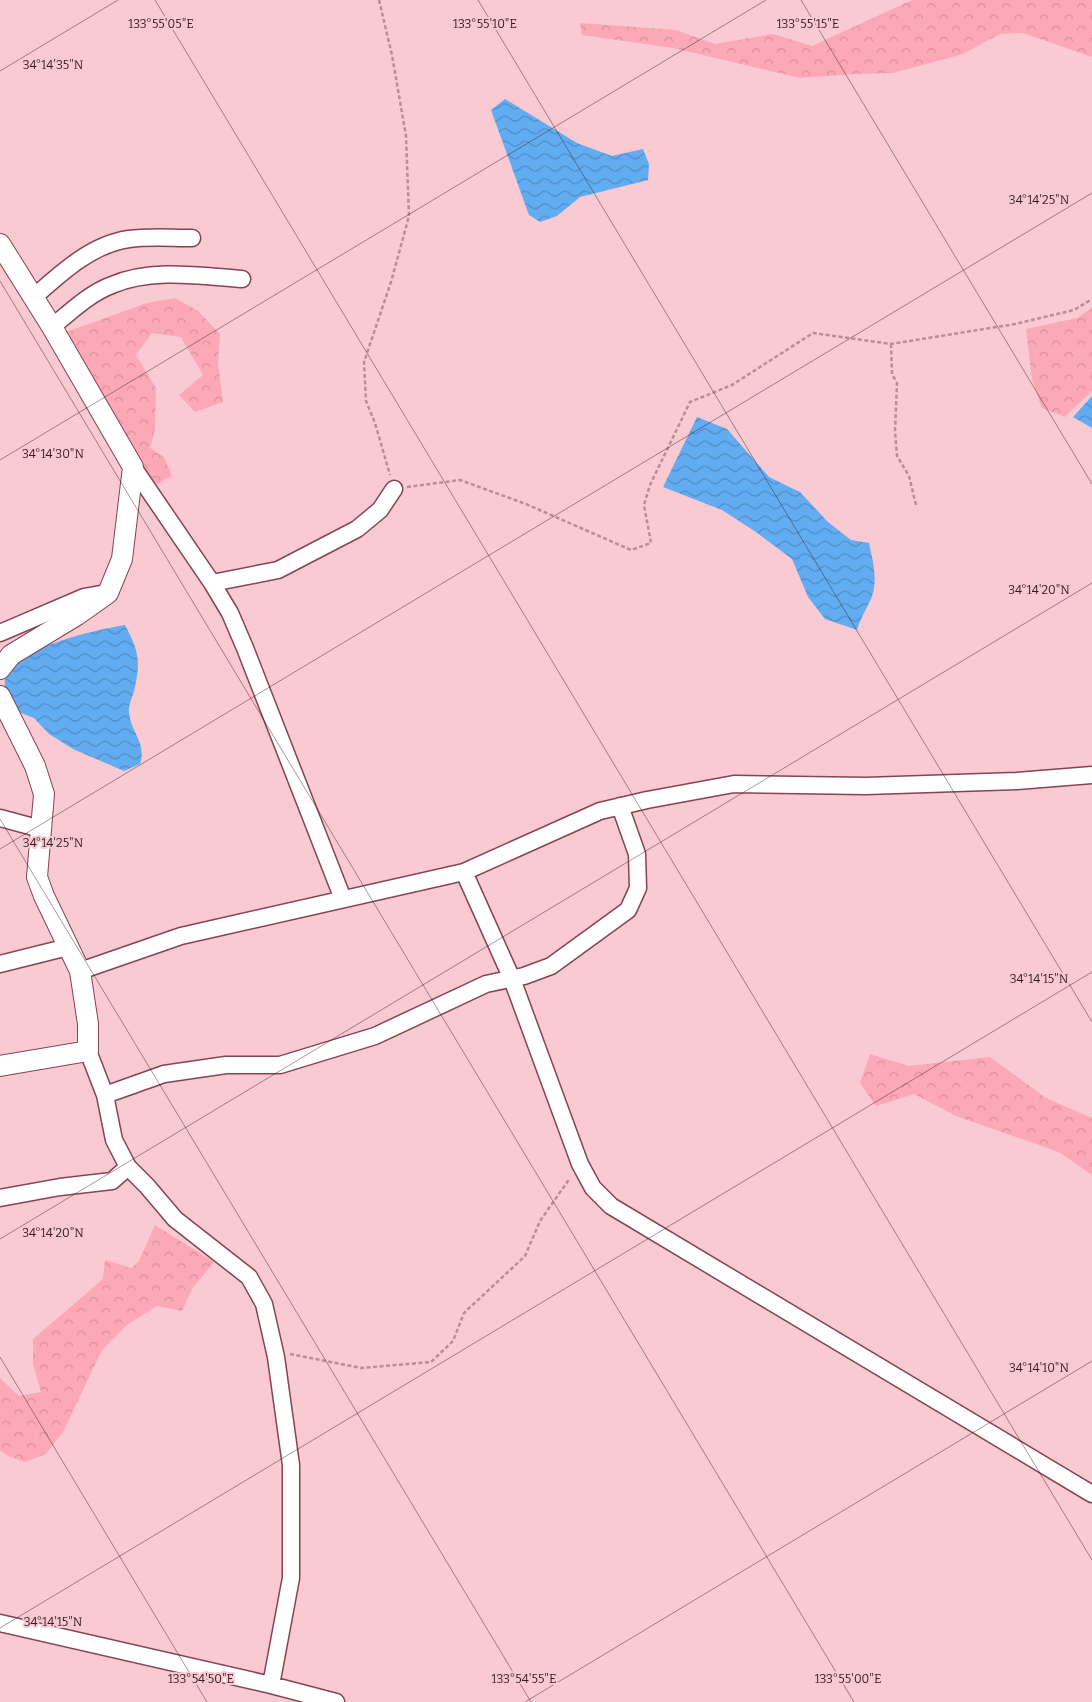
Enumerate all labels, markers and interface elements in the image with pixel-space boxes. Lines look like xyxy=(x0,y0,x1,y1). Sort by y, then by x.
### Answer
text: 133°55'05"E xyxy=(128,17,194,31)
text: 133°55'10"E xyxy=(453,17,517,31)
text: 133°55'15"E xyxy=(777,17,839,31)
text: 34°14'35"N xyxy=(23,58,84,72)
text: 34°14'25"N xyxy=(1009,193,1070,207)
text: 34°14'30"N xyxy=(22,447,84,461)
text: 34°14'20"N xyxy=(1008,583,1070,597)
text: 34°14'25"N xyxy=(23,836,84,850)
text: 34°14'15"N xyxy=(1010,972,1069,986)
text: 34°14'20"N xyxy=(22,1226,84,1240)
text: 34°14'10"N xyxy=(1009,1361,1069,1375)
text: 34°14'15"N xyxy=(24,1615,83,1629)
text: 133°54'50"E xyxy=(168,1672,234,1686)
text: 133°54'55"E xyxy=(492,1672,556,1686)
text: 133°55'00"E xyxy=(815,1672,881,1686)

